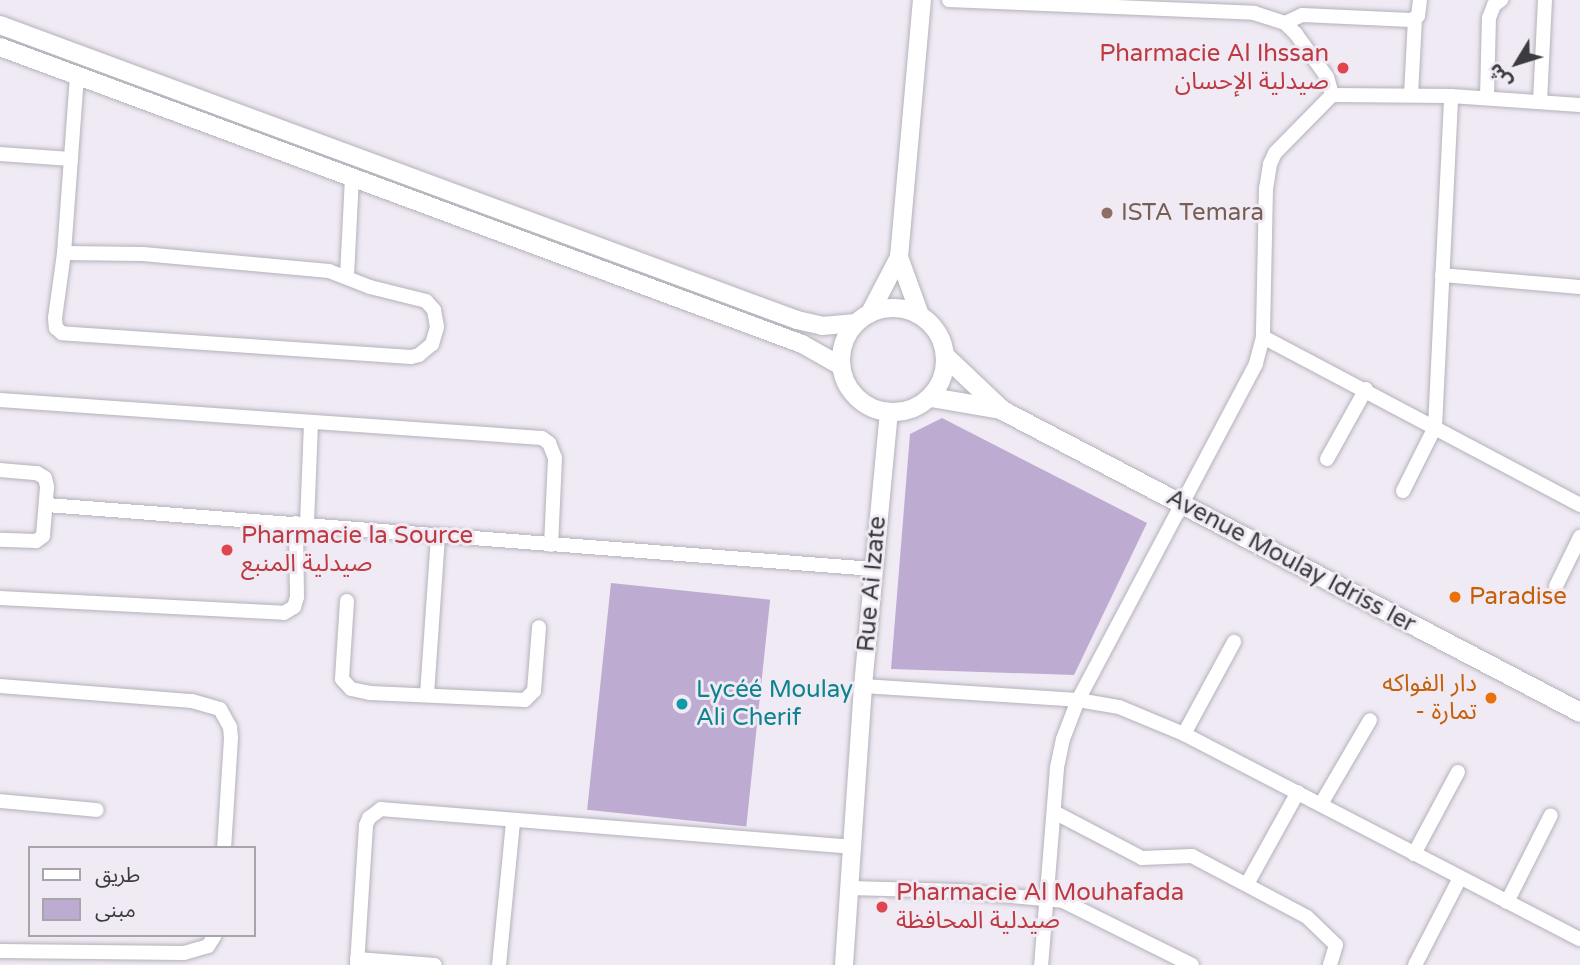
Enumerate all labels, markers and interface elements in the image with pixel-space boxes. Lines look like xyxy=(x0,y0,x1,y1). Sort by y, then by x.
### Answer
north arrow xyxy=(1482,28,1552,98)
place label: Pharmacie Al Ihssan صيدلية الإحسان xyxy=(1099,40,1329,96)
text: ش xyxy=(1484,59,1517,93)
marker: Pharmacie Al Ihssan صيدلية الإحسان xyxy=(1335,60,1351,76)
place label: ISTA Temara xyxy=(1121,199,1264,227)
marker: ISTA Temara xyxy=(1099,205,1115,221)
street label: Avenue Moulay Idriss Ier xyxy=(1162,483,1420,639)
street label: Rue Ai Izate xyxy=(852,515,892,653)
place label: Pharmacie la Source صيدلية المنبع xyxy=(241,522,473,578)
marker: Pharmacie la Source صيدلية المنبع xyxy=(219,542,235,558)
place label: Paradise xyxy=(1469,583,1567,611)
marker: Paradise xyxy=(1447,589,1463,605)
place label: دار الفواكه - تمارة xyxy=(1382,670,1477,726)
place label: Lycéé Moulay Ali Cherif xyxy=(696,676,853,732)
marker: دار الفواكه - تمارة xyxy=(1483,690,1499,706)
marker: Lycéé Moulay Ali Cherif xyxy=(674,696,690,712)
legend xyxy=(28,846,256,937)
text: طريق xyxy=(95,863,140,888)
place label: Pharmacie Al Mouhafada صيدلية المحافظة xyxy=(896,879,1184,935)
text: مبنى xyxy=(95,898,136,923)
marker: Pharmacie Al Mouhafada صيدلية المحافظة xyxy=(874,899,890,915)

